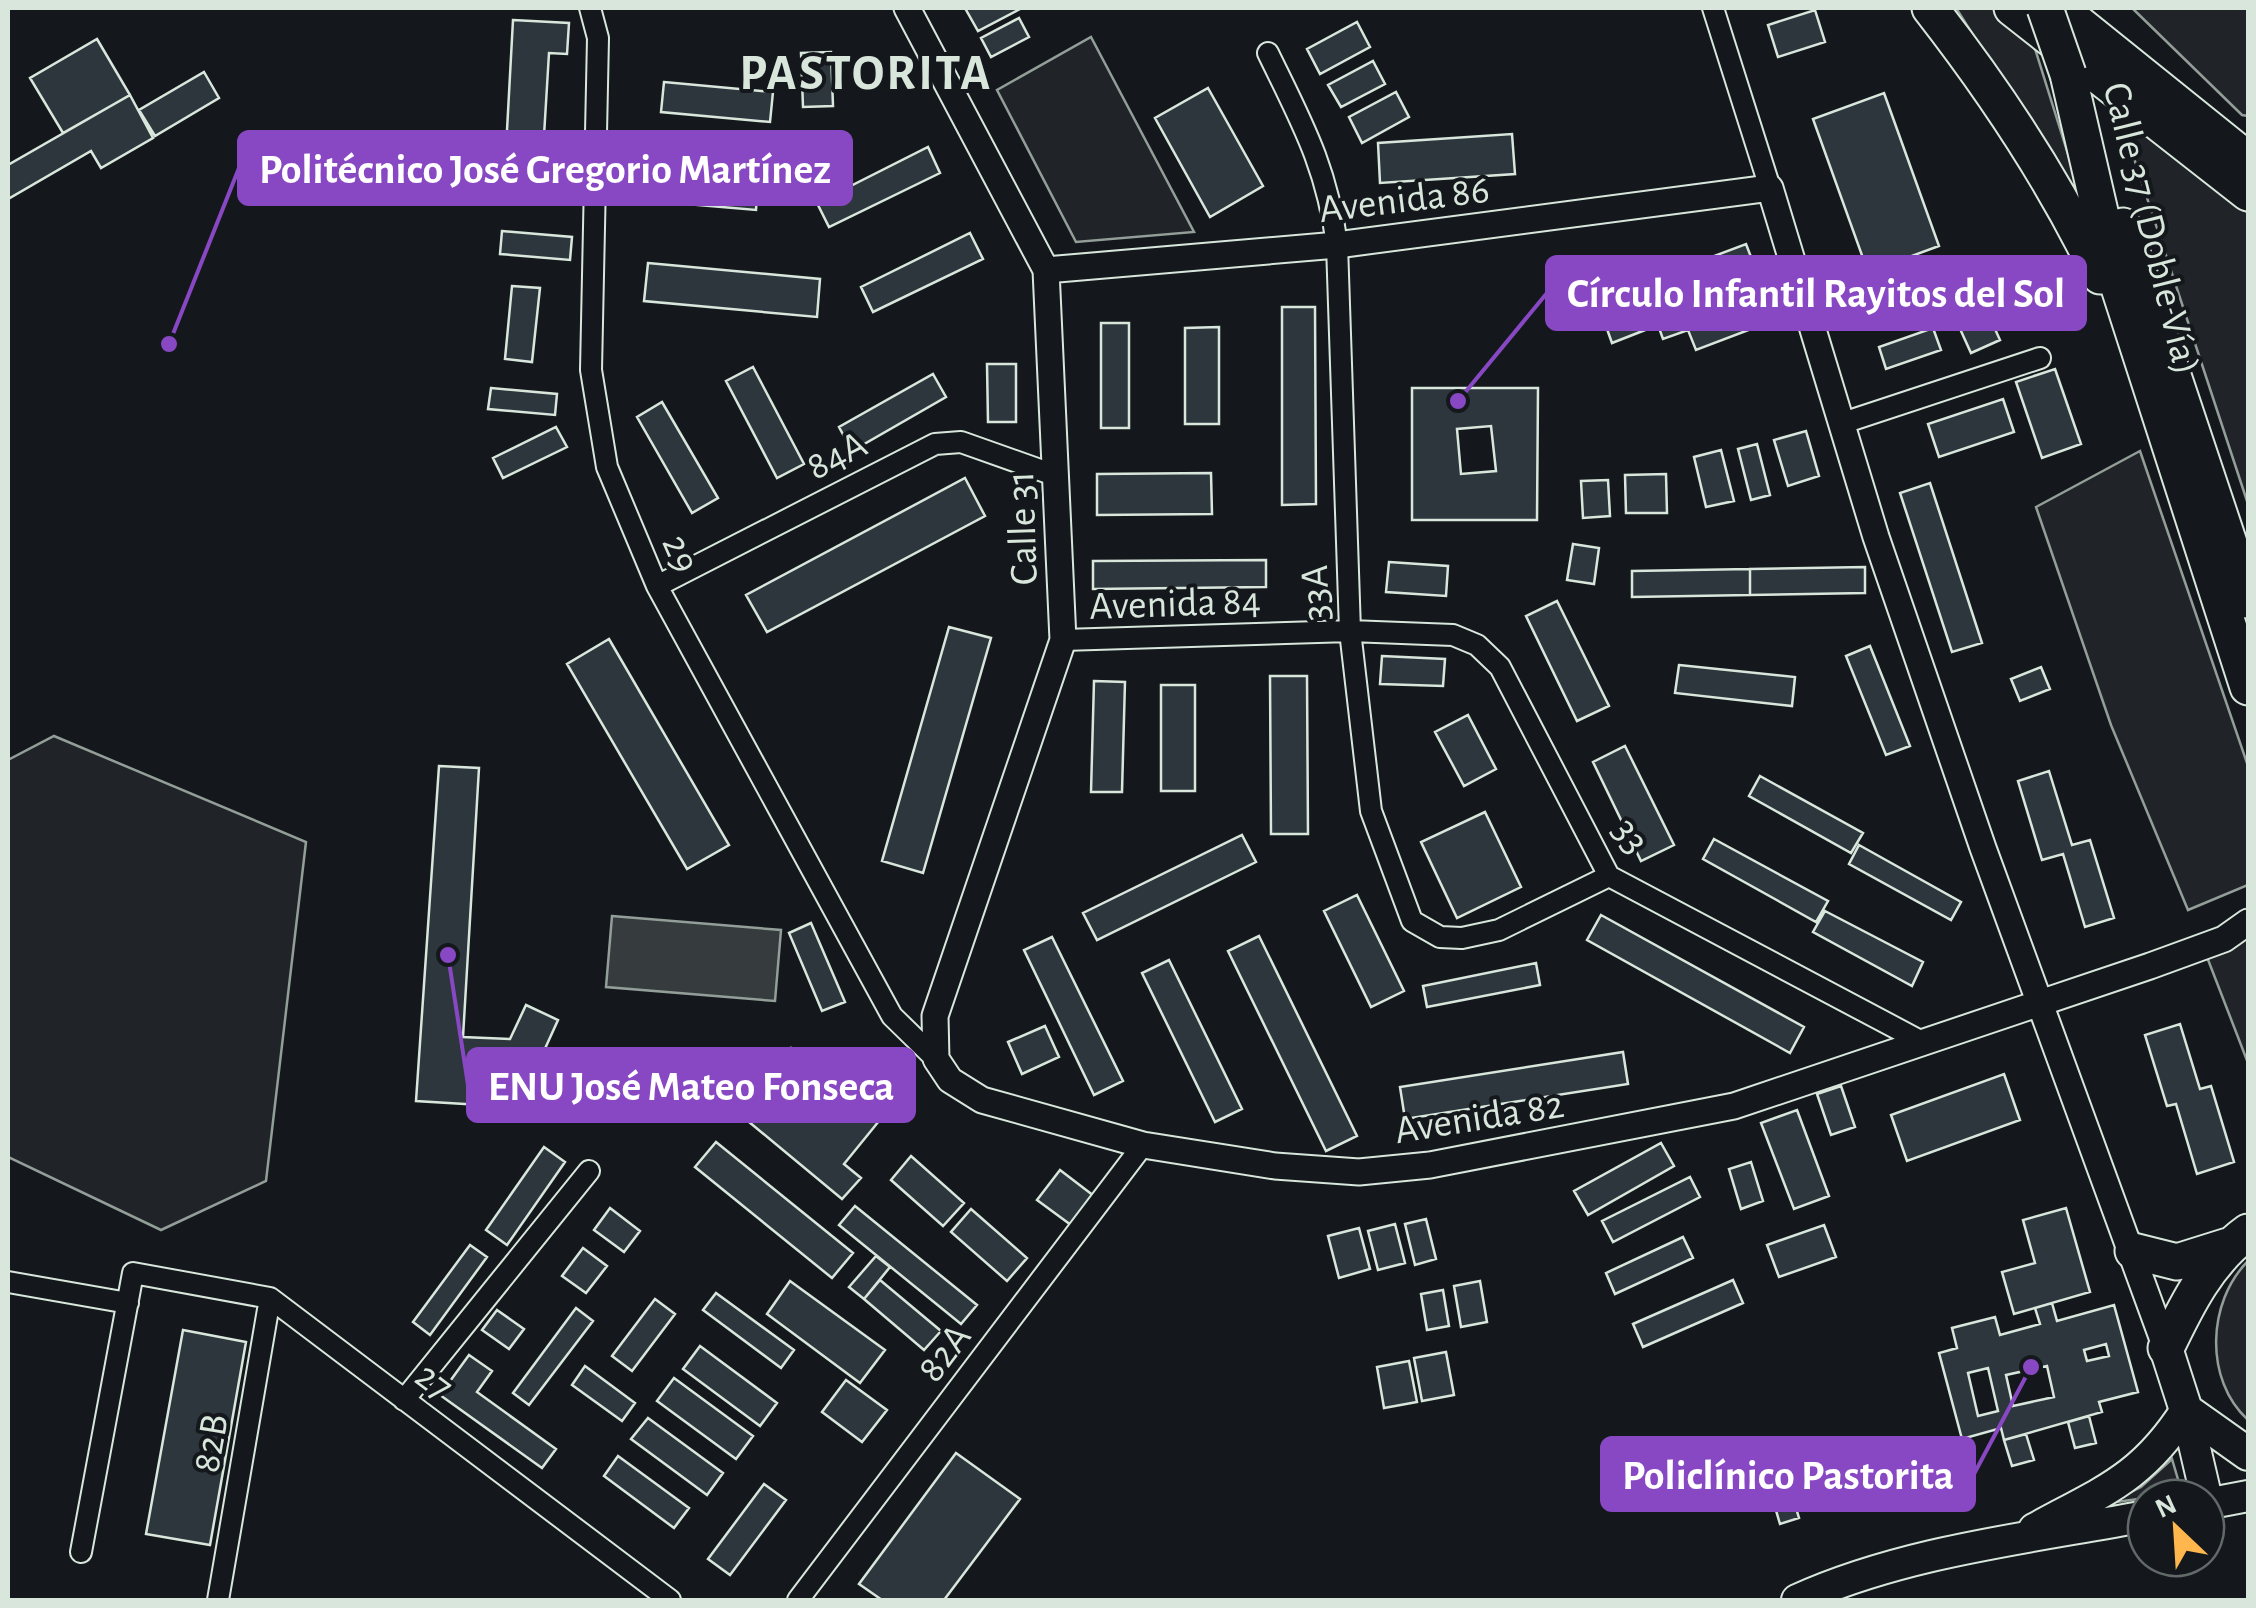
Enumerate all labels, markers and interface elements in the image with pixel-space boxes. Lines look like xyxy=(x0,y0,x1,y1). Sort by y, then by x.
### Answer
district label: PASTORITA xyxy=(739,49,993,99)
street label: Calle 37 (Doble Vía) xyxy=(2095,78,2207,379)
callout: Politécnico José Gregorio Martínez xyxy=(239,132,851,204)
text: Politécnico José Gregorio Martínez xyxy=(259,149,831,191)
street label: Avenida 86 xyxy=(1317,170,1492,230)
callout: Círculo Infantil Rayitos del Sol xyxy=(1547,257,2085,329)
text: Círculo Infantil Rayitos del Sol xyxy=(1567,273,2065,315)
street label: 84A xyxy=(801,424,873,488)
street label: Calle 31 xyxy=(1001,470,1045,586)
street label: 29 xyxy=(654,529,706,579)
street label: 33A xyxy=(1295,564,1337,622)
street label: Avenida 84 xyxy=(1089,581,1261,627)
street label: 33 xyxy=(1605,811,1656,861)
callout: ENU José Mateo Fonseca xyxy=(468,1049,914,1121)
text: ENU José Mateo Fonseca xyxy=(488,1066,894,1108)
street label: Avenida 82 xyxy=(1392,1085,1567,1151)
street label: 82A xyxy=(910,1317,979,1389)
street label: 27 xyxy=(408,1355,460,1408)
street label: 82B xyxy=(186,1411,236,1476)
callout: Policlínico Pastorita xyxy=(1602,1438,1974,1510)
text: Policlínico Pastorita xyxy=(1622,1455,1954,1497)
north arrow xyxy=(2126,1478,2226,1578)
text: N xyxy=(2152,1490,2181,1524)

